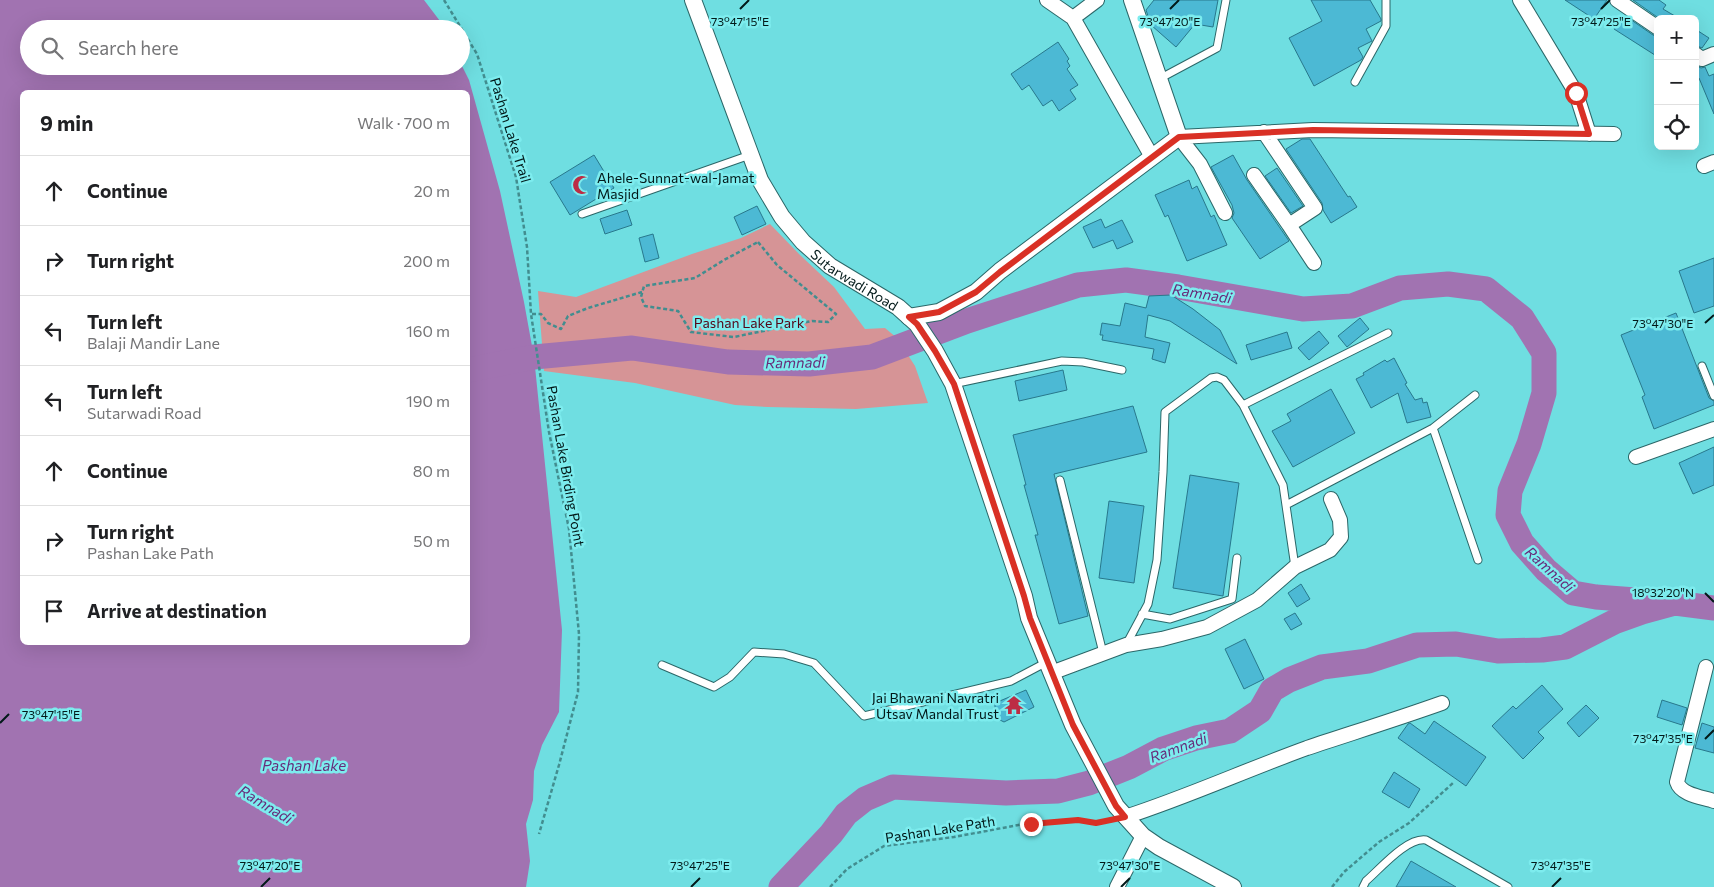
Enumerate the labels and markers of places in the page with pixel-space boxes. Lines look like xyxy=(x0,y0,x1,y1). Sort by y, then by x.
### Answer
place label: Ahele-Sunnat-wal-Jamat Masjid xyxy=(597,169,755,202)
mosque icon: Ahele-Sunnat-wal-Jamat Masjid xyxy=(571,174,593,196)
place label: Jai Bhawani Navratri Utsav Mandal Trust xyxy=(872,689,999,722)
temple icon: Jai Bhawani Navratri Utsav Mandal Trust xyxy=(1003,694,1025,716)

